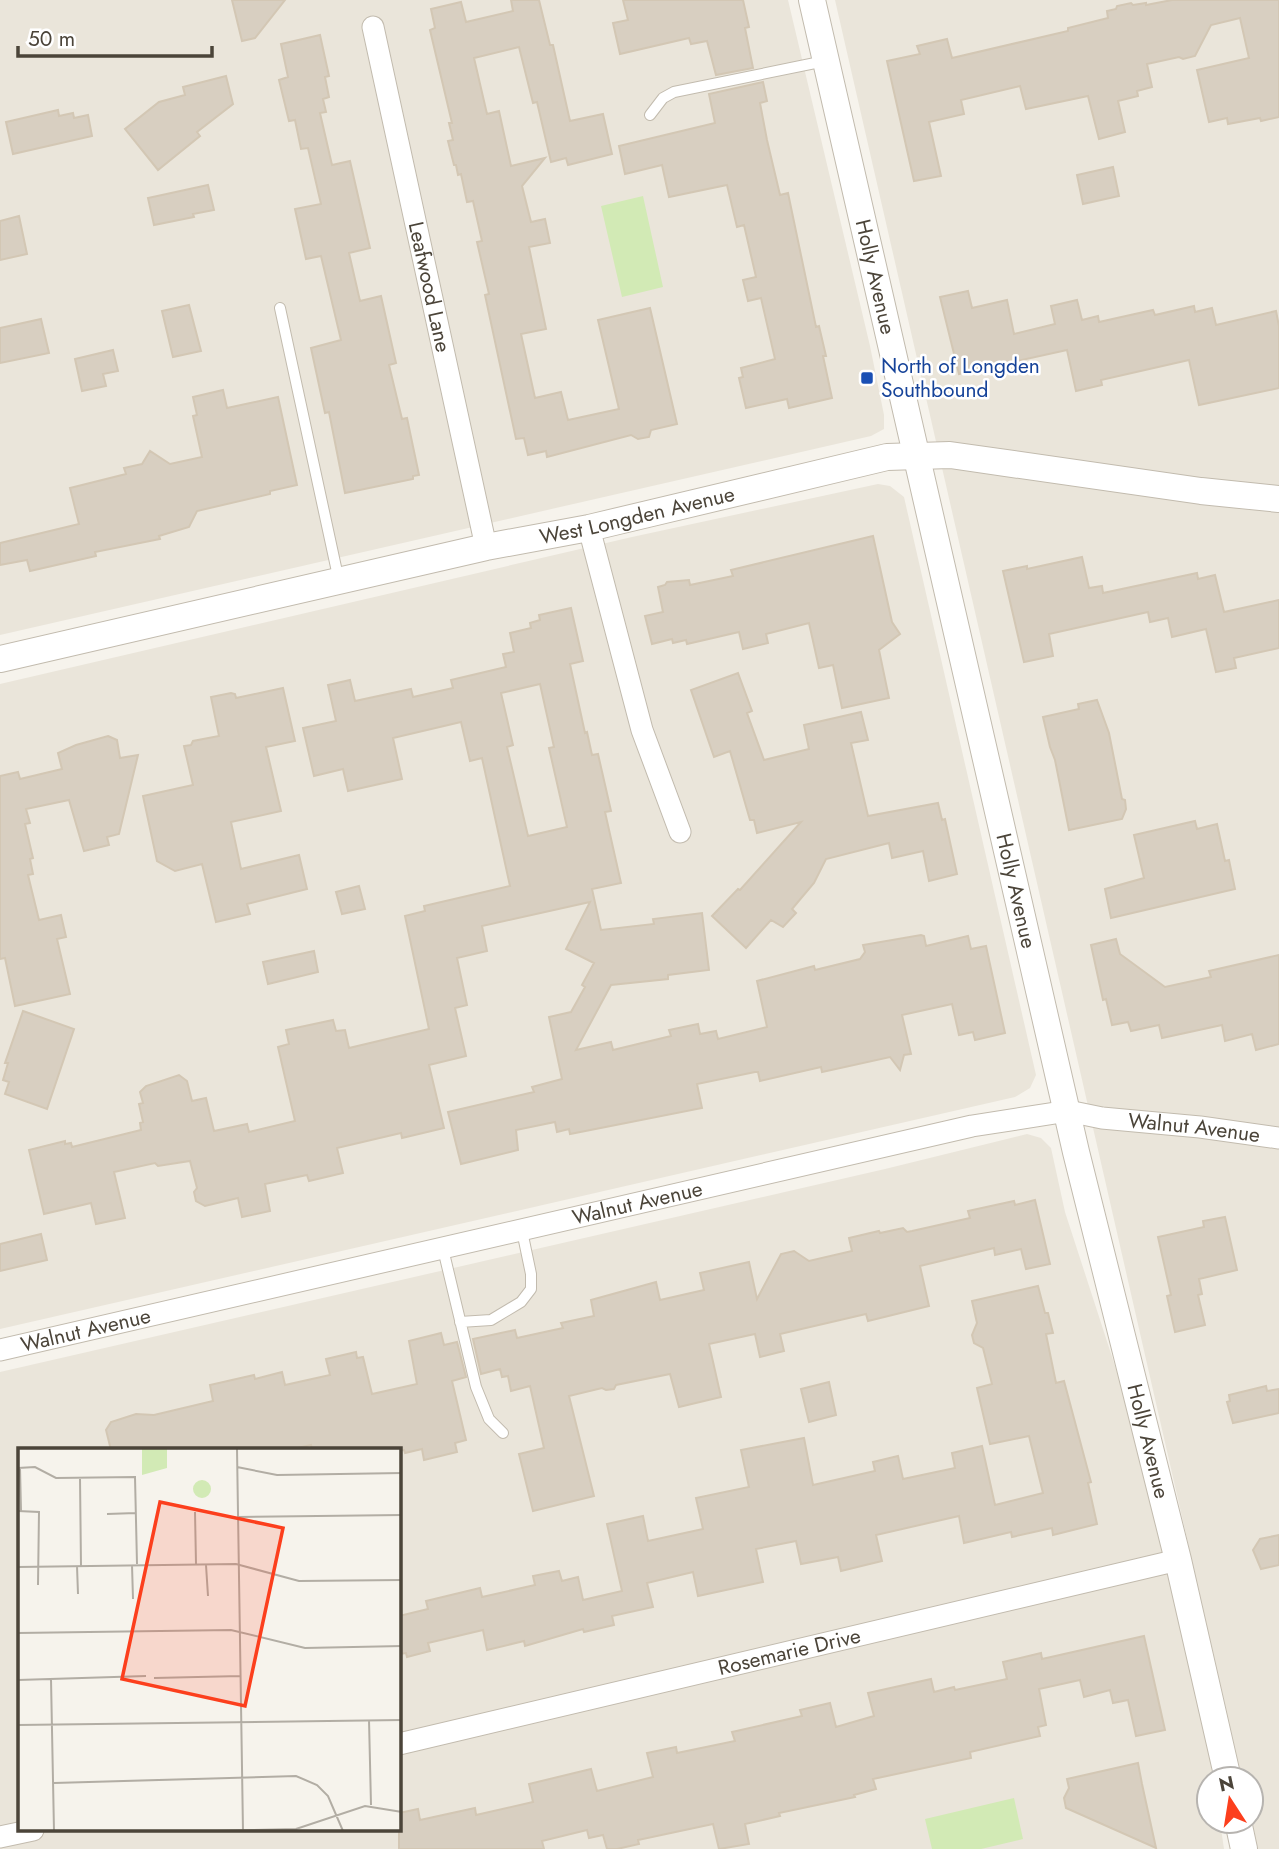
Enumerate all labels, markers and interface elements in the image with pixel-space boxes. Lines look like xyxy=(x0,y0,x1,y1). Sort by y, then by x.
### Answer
scale bar xyxy=(18,14,212,58)
text: 50 m xyxy=(28,24,75,54)
street label: Holly Avenue xyxy=(848,216,903,337)
street label: Leafwood Lane xyxy=(401,219,458,355)
place label: North of Longden Southbound xyxy=(881,351,1040,405)
marker: North of Longden Southbound xyxy=(859,370,875,386)
street label: West Longden Avenue xyxy=(537,479,738,552)
street label: Holly Avenue xyxy=(988,830,1044,952)
street label: Walnut Avenue xyxy=(1127,1105,1262,1150)
street label: Walnut Avenue xyxy=(569,1174,705,1233)
street label: Walnut Avenue xyxy=(18,1301,154,1360)
street label: Holly Avenue xyxy=(1120,1381,1177,1502)
inset map xyxy=(18,1448,401,1832)
street label: Rosemarie Drive xyxy=(715,1620,864,1683)
north arrow xyxy=(1195,1765,1265,1835)
text: N xyxy=(1216,1769,1237,1799)

